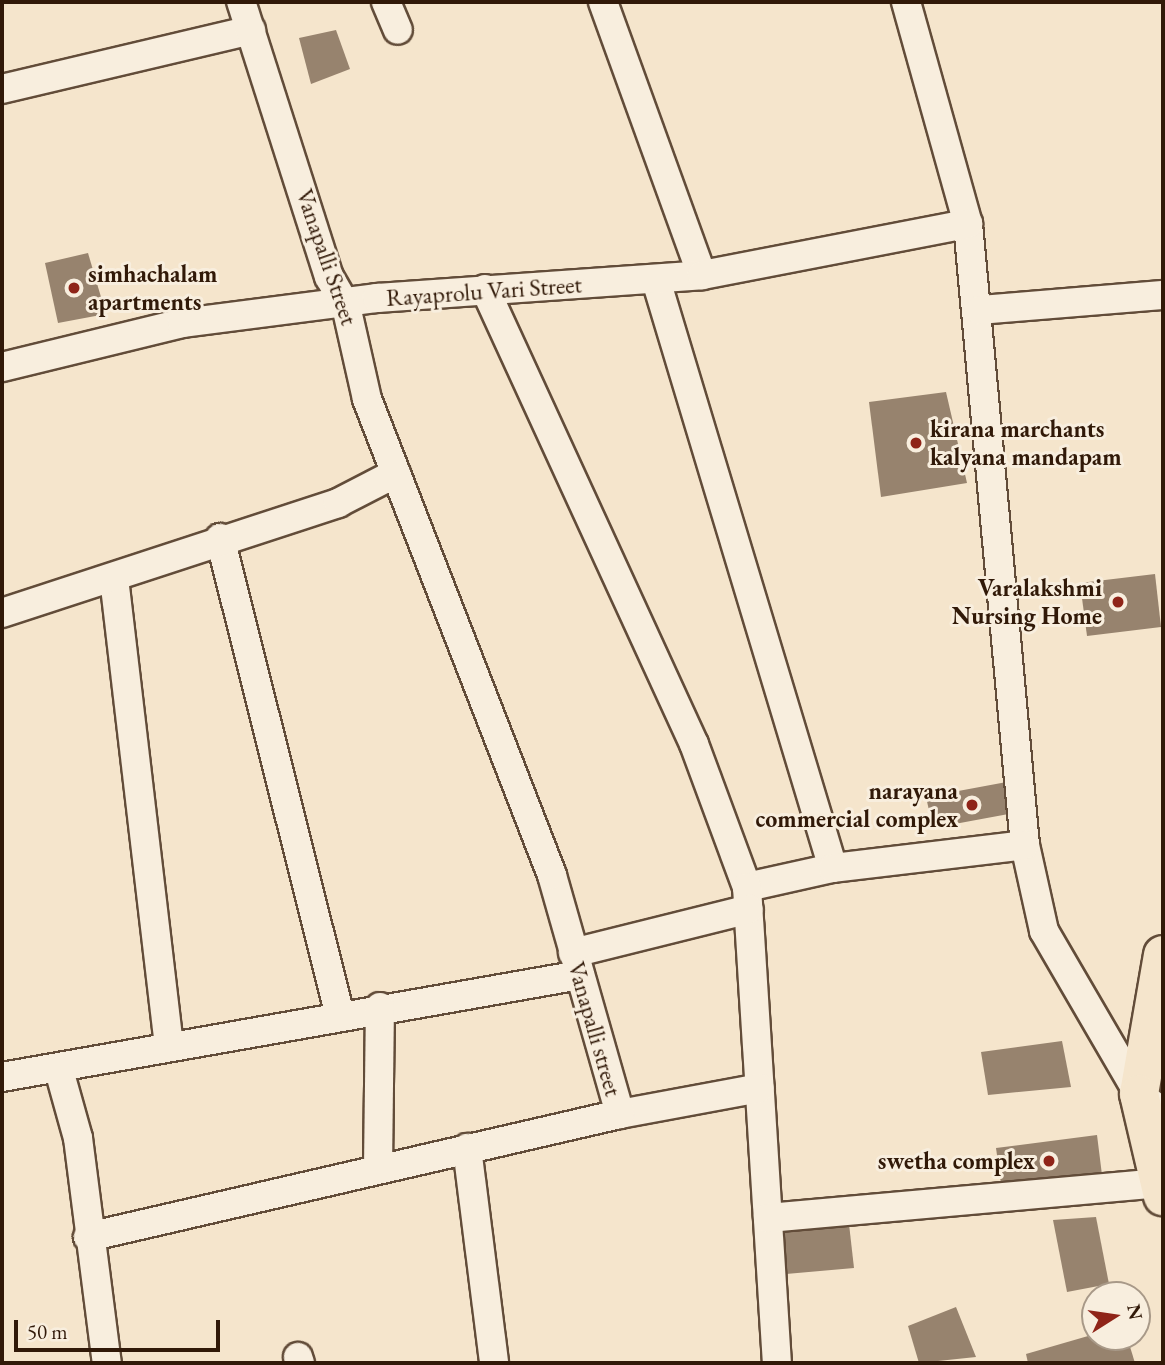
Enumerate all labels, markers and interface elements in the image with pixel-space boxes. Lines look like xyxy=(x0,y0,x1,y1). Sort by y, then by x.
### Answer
street label: Vanapalli Street xyxy=(290,185,364,329)
place label: simhachalam apartments xyxy=(88,260,217,316)
street label: Rayaprolu Vari Street xyxy=(385,270,583,312)
marker: simhachalam apartments xyxy=(66,280,82,296)
place label: kirana marchants kalyana mandapam xyxy=(930,415,1122,471)
marker: kirana marchants kalyana mandapam xyxy=(908,435,924,451)
place label: Varalakshmi Nursing Home xyxy=(952,574,1102,630)
marker: Varalakshmi Nursing Home xyxy=(1108,592,1128,612)
place label: narayana commercial complex xyxy=(755,777,958,833)
marker: narayana commercial complex xyxy=(964,797,980,813)
street label: Vanapalli street xyxy=(562,958,628,1100)
place label: swetha complex xyxy=(878,1147,1035,1175)
marker: swetha complex xyxy=(1041,1153,1057,1169)
north arrow xyxy=(1081,1281,1151,1351)
text: N xyxy=(1121,1302,1149,1322)
scale bar xyxy=(18,1306,224,1350)
text: 50 m xyxy=(27,1318,68,1345)

